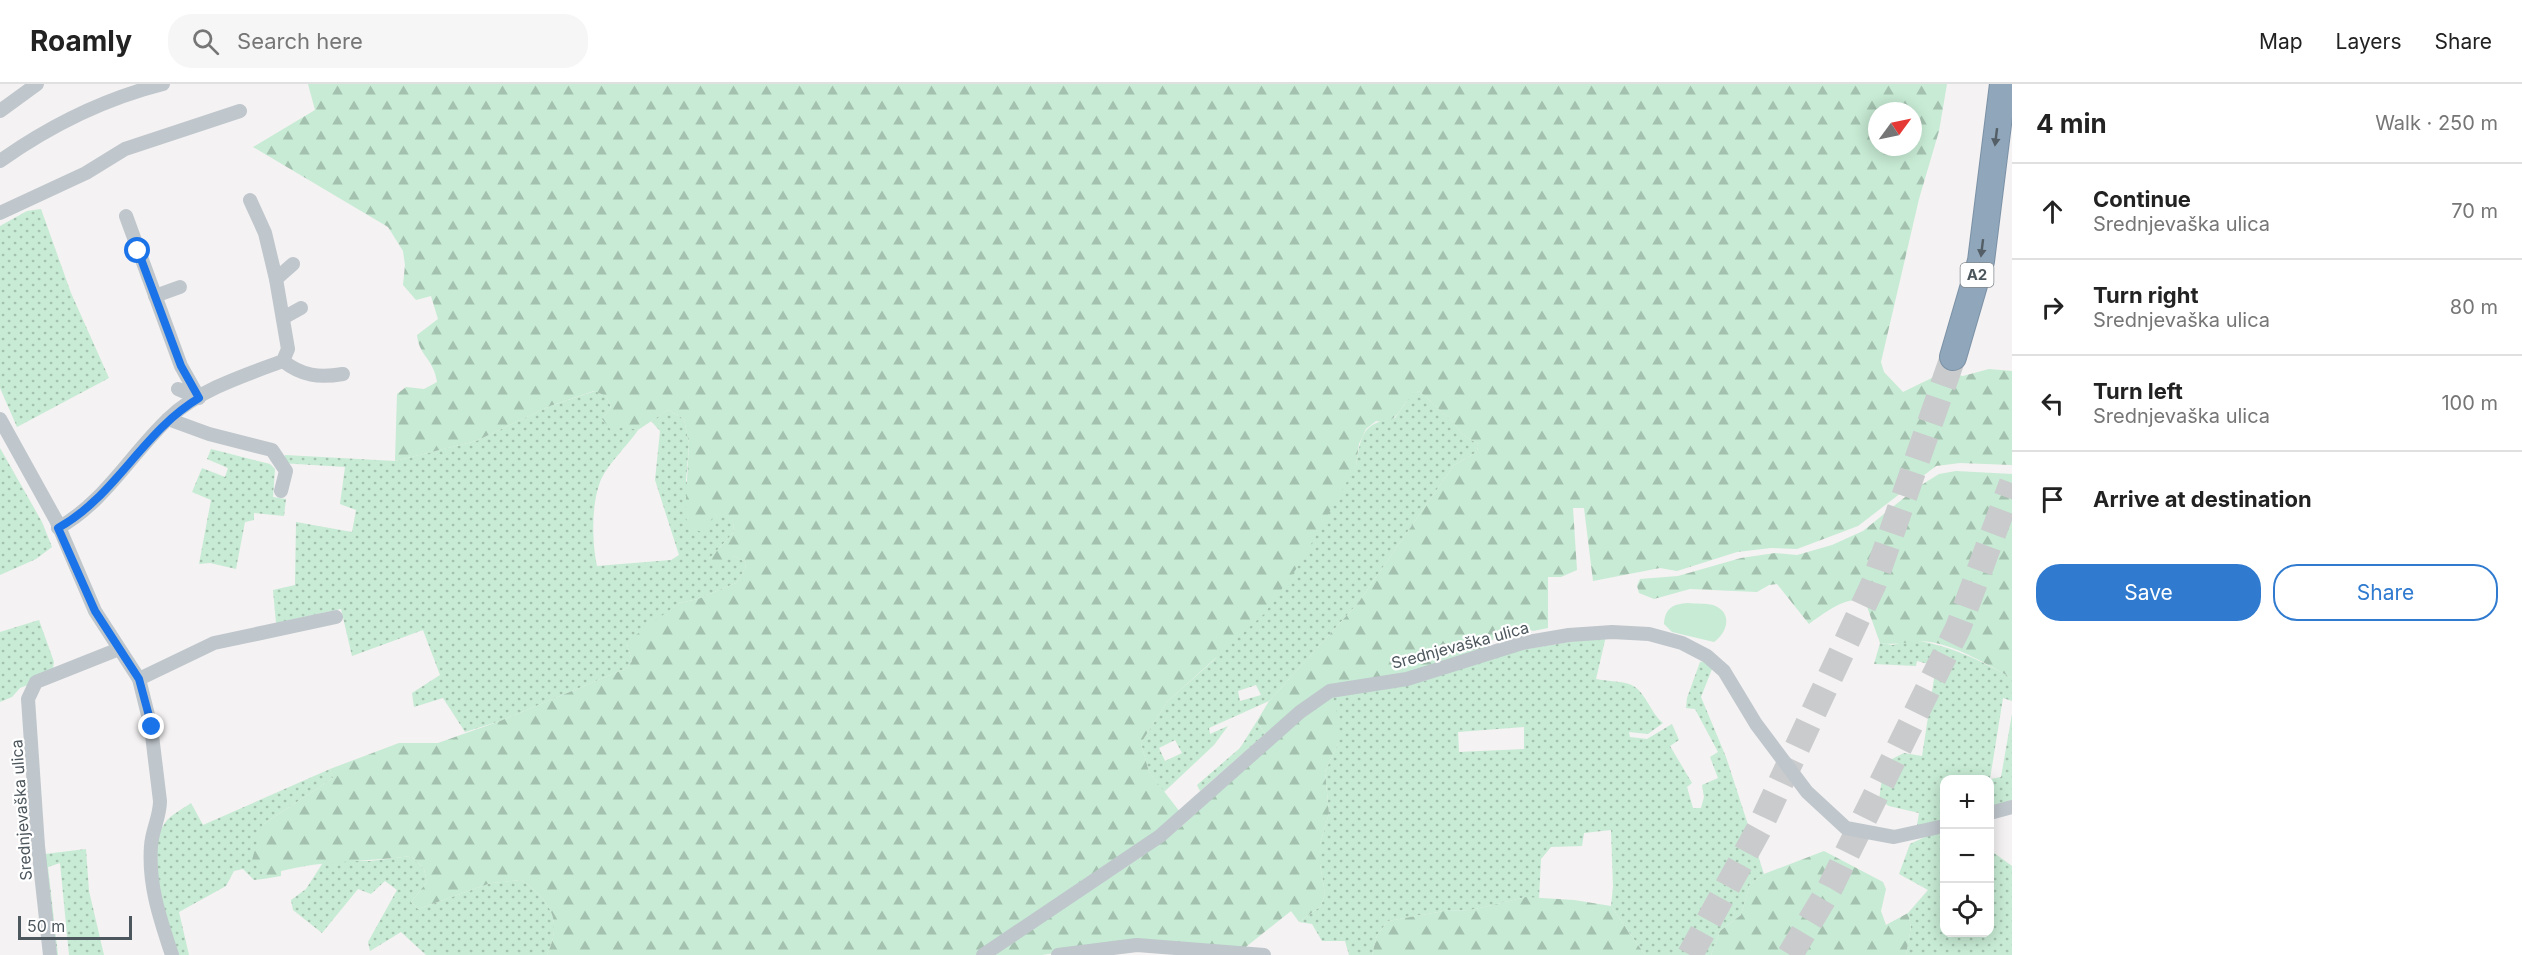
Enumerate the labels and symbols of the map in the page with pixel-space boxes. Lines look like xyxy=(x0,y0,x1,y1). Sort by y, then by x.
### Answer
north arrow xyxy=(1868,102,1922,156)
one-way arrow xyxy=(1991,128,2001,147)
route start xyxy=(124,237,150,263)
one-way arrow xyxy=(1977,239,1987,258)
road number: A2 xyxy=(1960,263,1994,287)
street label: Srednjevaška ulica xyxy=(1389,617,1531,673)
route end xyxy=(138,713,164,739)
street label: Srednjevaška ulica xyxy=(6,739,36,881)
scale bar xyxy=(18,913,132,940)

